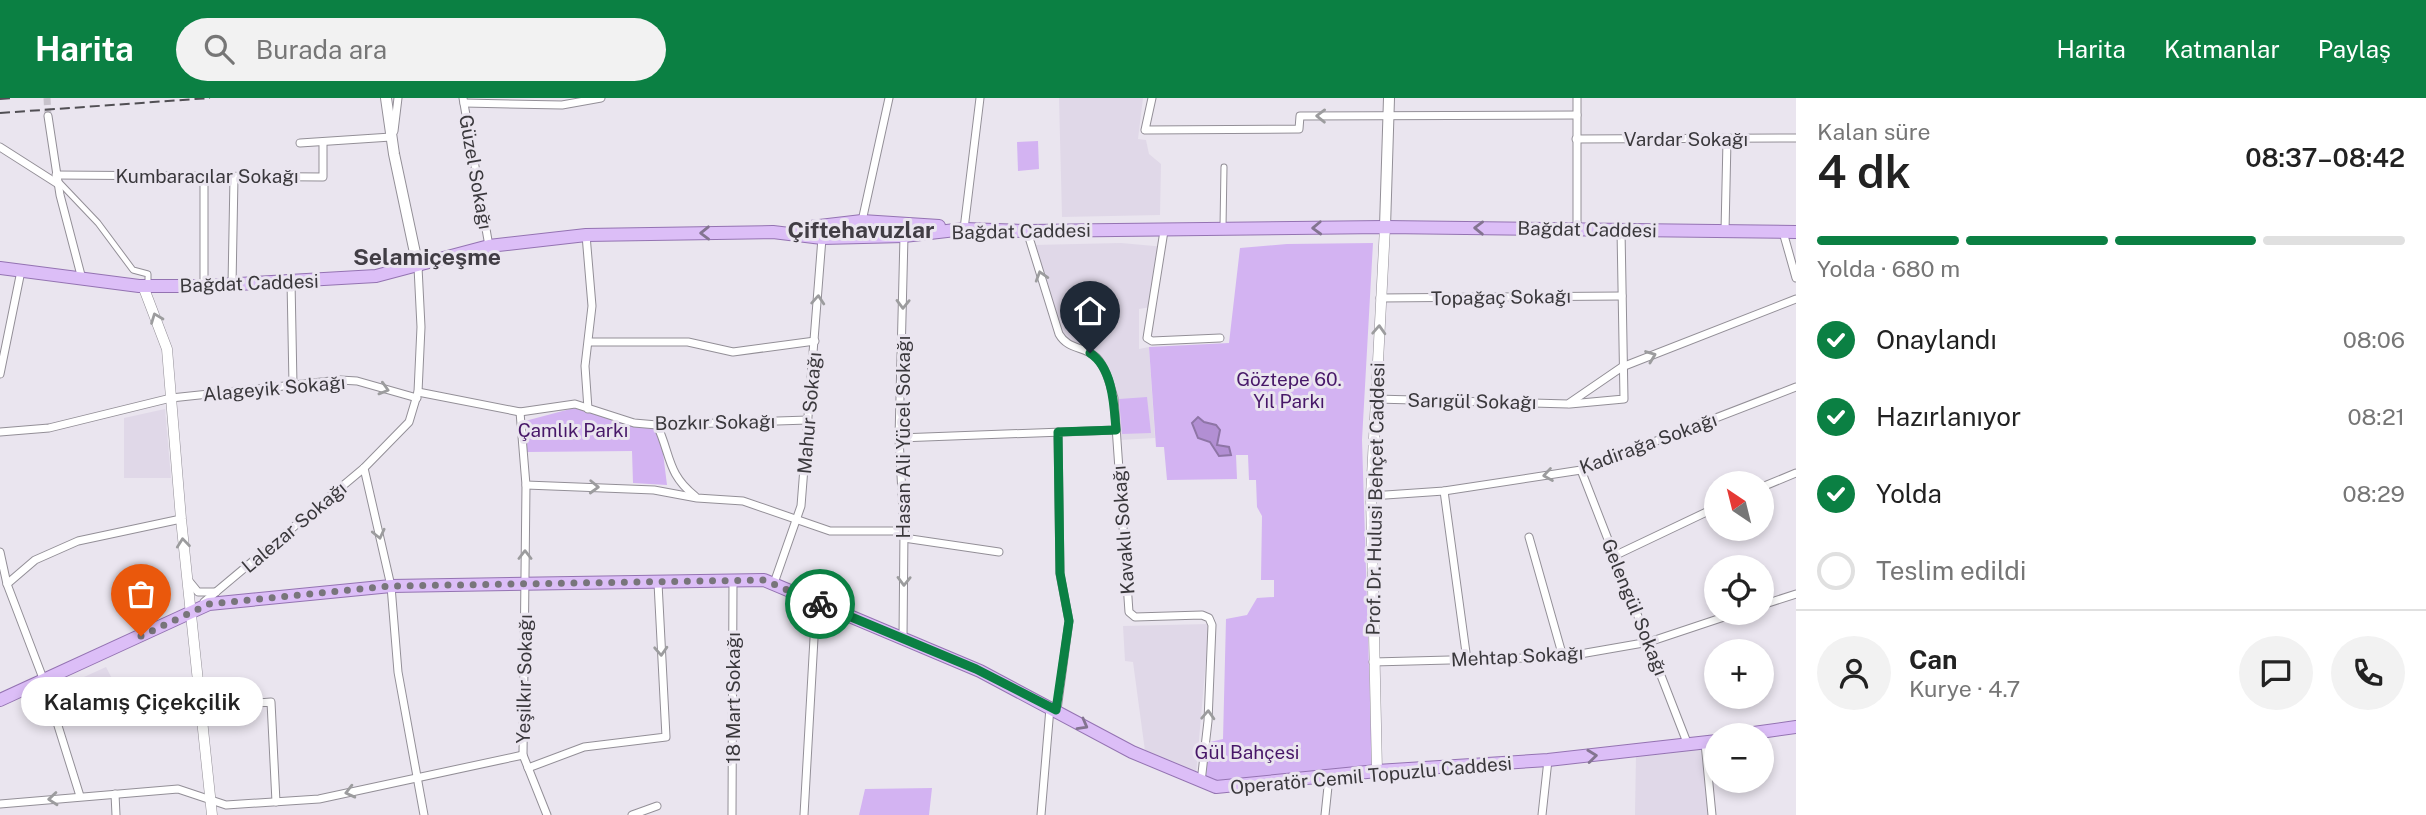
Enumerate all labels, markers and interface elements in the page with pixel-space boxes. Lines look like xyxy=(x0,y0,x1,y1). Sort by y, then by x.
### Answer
search box xyxy=(176,18,666,81)
text: Harita xyxy=(35,30,134,68)
icon: search xyxy=(200,30,238,68)
text: Burada ara xyxy=(256,34,387,65)
text: Harita xyxy=(2057,35,2126,63)
text: Katmanlar xyxy=(2164,35,2280,63)
text: Paylaş xyxy=(2318,35,2391,63)
one-way arrow xyxy=(1315,108,1325,124)
street label: Güzel Sokağı xyxy=(455,113,497,231)
text: Kalan süre xyxy=(1817,118,1931,145)
street label: Vardar Sokağı xyxy=(1624,128,1748,150)
text: 08:37–08:42 xyxy=(2245,142,2405,173)
text: 4 dk xyxy=(1817,144,1911,198)
street label: Kumbaracılar Sokağı xyxy=(115,165,299,187)
district label: Çiftehavuzlar xyxy=(787,216,935,243)
street label: Bağdat Caddesi xyxy=(1517,217,1657,241)
street label: Bağdat Caddesi xyxy=(951,219,1091,243)
one-way arrow xyxy=(1311,220,1322,235)
one-way arrow xyxy=(1474,220,1484,236)
one-way arrow xyxy=(699,225,710,241)
district label: Selamiçeşme xyxy=(353,243,501,270)
text: Yolda · 680 m xyxy=(1817,255,1960,282)
street label: Bağdat Caddesi xyxy=(179,270,319,296)
one-way arrow xyxy=(1034,270,1049,282)
pin xyxy=(1060,281,1120,353)
street label: Topağaç Sokağı xyxy=(1431,285,1571,309)
icon: home xyxy=(1071,292,1109,330)
one-way arrow xyxy=(810,294,825,305)
one-way arrow xyxy=(895,300,911,310)
one-way arrow xyxy=(151,313,165,325)
icon: check xyxy=(1817,321,1855,359)
one-way arrow xyxy=(1371,324,1386,335)
text: Onaylandı xyxy=(1876,324,1997,355)
text: 08:06 xyxy=(2343,326,2405,353)
street label: Hasan Ali Yücel Sokağı xyxy=(892,336,914,538)
one-way arrow xyxy=(1644,350,1656,364)
street label: Mahur Sokağı xyxy=(793,351,825,475)
street label: Prof. Dr. Hulusi Behçet Caddesi xyxy=(1362,362,1388,636)
park label: Göztepe 60. Yıl Parkı xyxy=(1236,368,1342,412)
street label: Alageyik Sokağı xyxy=(202,371,346,405)
one-way arrow xyxy=(378,380,390,395)
street label: Sarıgül Sokağı xyxy=(1407,389,1537,413)
icon: check xyxy=(1817,398,1855,436)
text: Hazırlanıyor xyxy=(1876,401,2021,432)
text: 08:21 xyxy=(2347,403,2405,430)
street label: Kadirağa Sokağı xyxy=(1576,408,1720,478)
street label: Bozkır Sokağı xyxy=(654,410,776,434)
park label: Çamlık Parkı xyxy=(518,419,628,441)
street label: Kavaklı Sokağı xyxy=(1108,465,1138,595)
one-way arrow xyxy=(1542,467,1553,482)
north arrow xyxy=(1704,471,1774,541)
map controls xyxy=(1704,471,1774,793)
icon: check xyxy=(1817,475,1855,513)
street label: Lalezar Sokağı xyxy=(237,477,351,577)
text: Yolda xyxy=(1876,478,1942,509)
one-way arrow xyxy=(589,480,600,495)
text: 08:29 xyxy=(2342,480,2405,507)
one-way arrow xyxy=(370,528,385,540)
street label: Gelengül Sokağı xyxy=(1598,535,1672,679)
one-way arrow xyxy=(176,537,191,548)
one-way arrow xyxy=(517,550,533,560)
button: locate xyxy=(1704,555,1774,625)
text: Teslim edildi xyxy=(1876,555,2026,586)
pin xyxy=(111,564,171,636)
courier xyxy=(785,569,855,639)
icon: bag xyxy=(122,575,160,613)
one-way arrow xyxy=(896,575,911,586)
icon: bike xyxy=(801,585,839,623)
street label: Yeşilkır Sokağı xyxy=(512,614,536,744)
street label: 18 Mart Sokağı xyxy=(722,632,744,764)
button: person xyxy=(1817,636,1891,710)
button: chat xyxy=(2239,636,2313,710)
button: phone xyxy=(2331,636,2405,710)
button: + xyxy=(1704,639,1774,709)
street label: Mehtap Sokağı xyxy=(1450,642,1584,670)
text: Can xyxy=(1909,644,1957,675)
one-way arrow xyxy=(654,646,669,657)
text: Kurye · 4.7 xyxy=(1909,675,2020,702)
callout: Kalamış Çiçekçilik xyxy=(20,678,262,727)
text: Kalamış Çiçekçilik xyxy=(43,688,241,715)
one-way arrow xyxy=(1201,709,1216,720)
one-way arrow xyxy=(1076,717,1088,730)
button: − xyxy=(1704,723,1774,793)
park label: Gül Bahçesi xyxy=(1195,741,1299,763)
one-way arrow xyxy=(1586,748,1598,763)
street label: Operatör Cemil Topuzlu Caddesi xyxy=(1229,752,1513,798)
one-way arrow xyxy=(344,784,356,799)
one-way arrow xyxy=(47,791,58,806)

